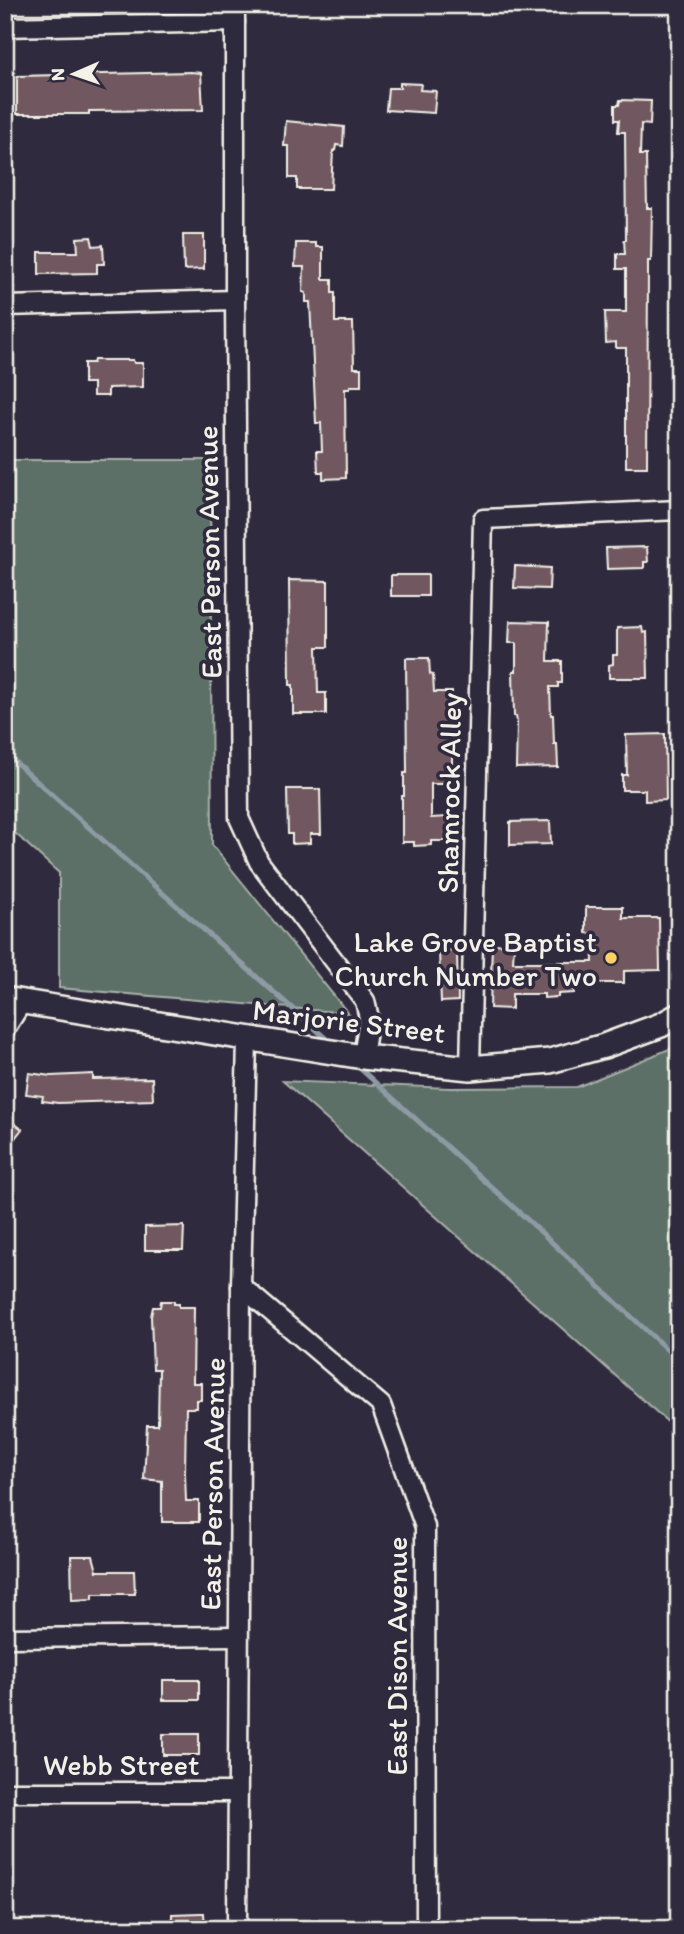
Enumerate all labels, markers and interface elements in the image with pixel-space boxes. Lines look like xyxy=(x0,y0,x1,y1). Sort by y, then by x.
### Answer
north arrow xyxy=(38,38,108,108)
text: N xyxy=(46,68,69,81)
street label: East Person Avenue xyxy=(188,425,230,679)
street label: Shamrock Alley xyxy=(429,692,469,894)
place label: Lake Grove Baptist Church Number Two xyxy=(335,923,597,994)
marker: Lake Grove Baptist Church Number Two xyxy=(603,950,619,966)
street label: Marjorie Street xyxy=(251,991,447,1051)
street label: East Person Avenue xyxy=(191,1357,233,1611)
street label: East Dison Avenue xyxy=(378,1537,415,1775)
street label: Webb Street xyxy=(43,1746,199,1783)

